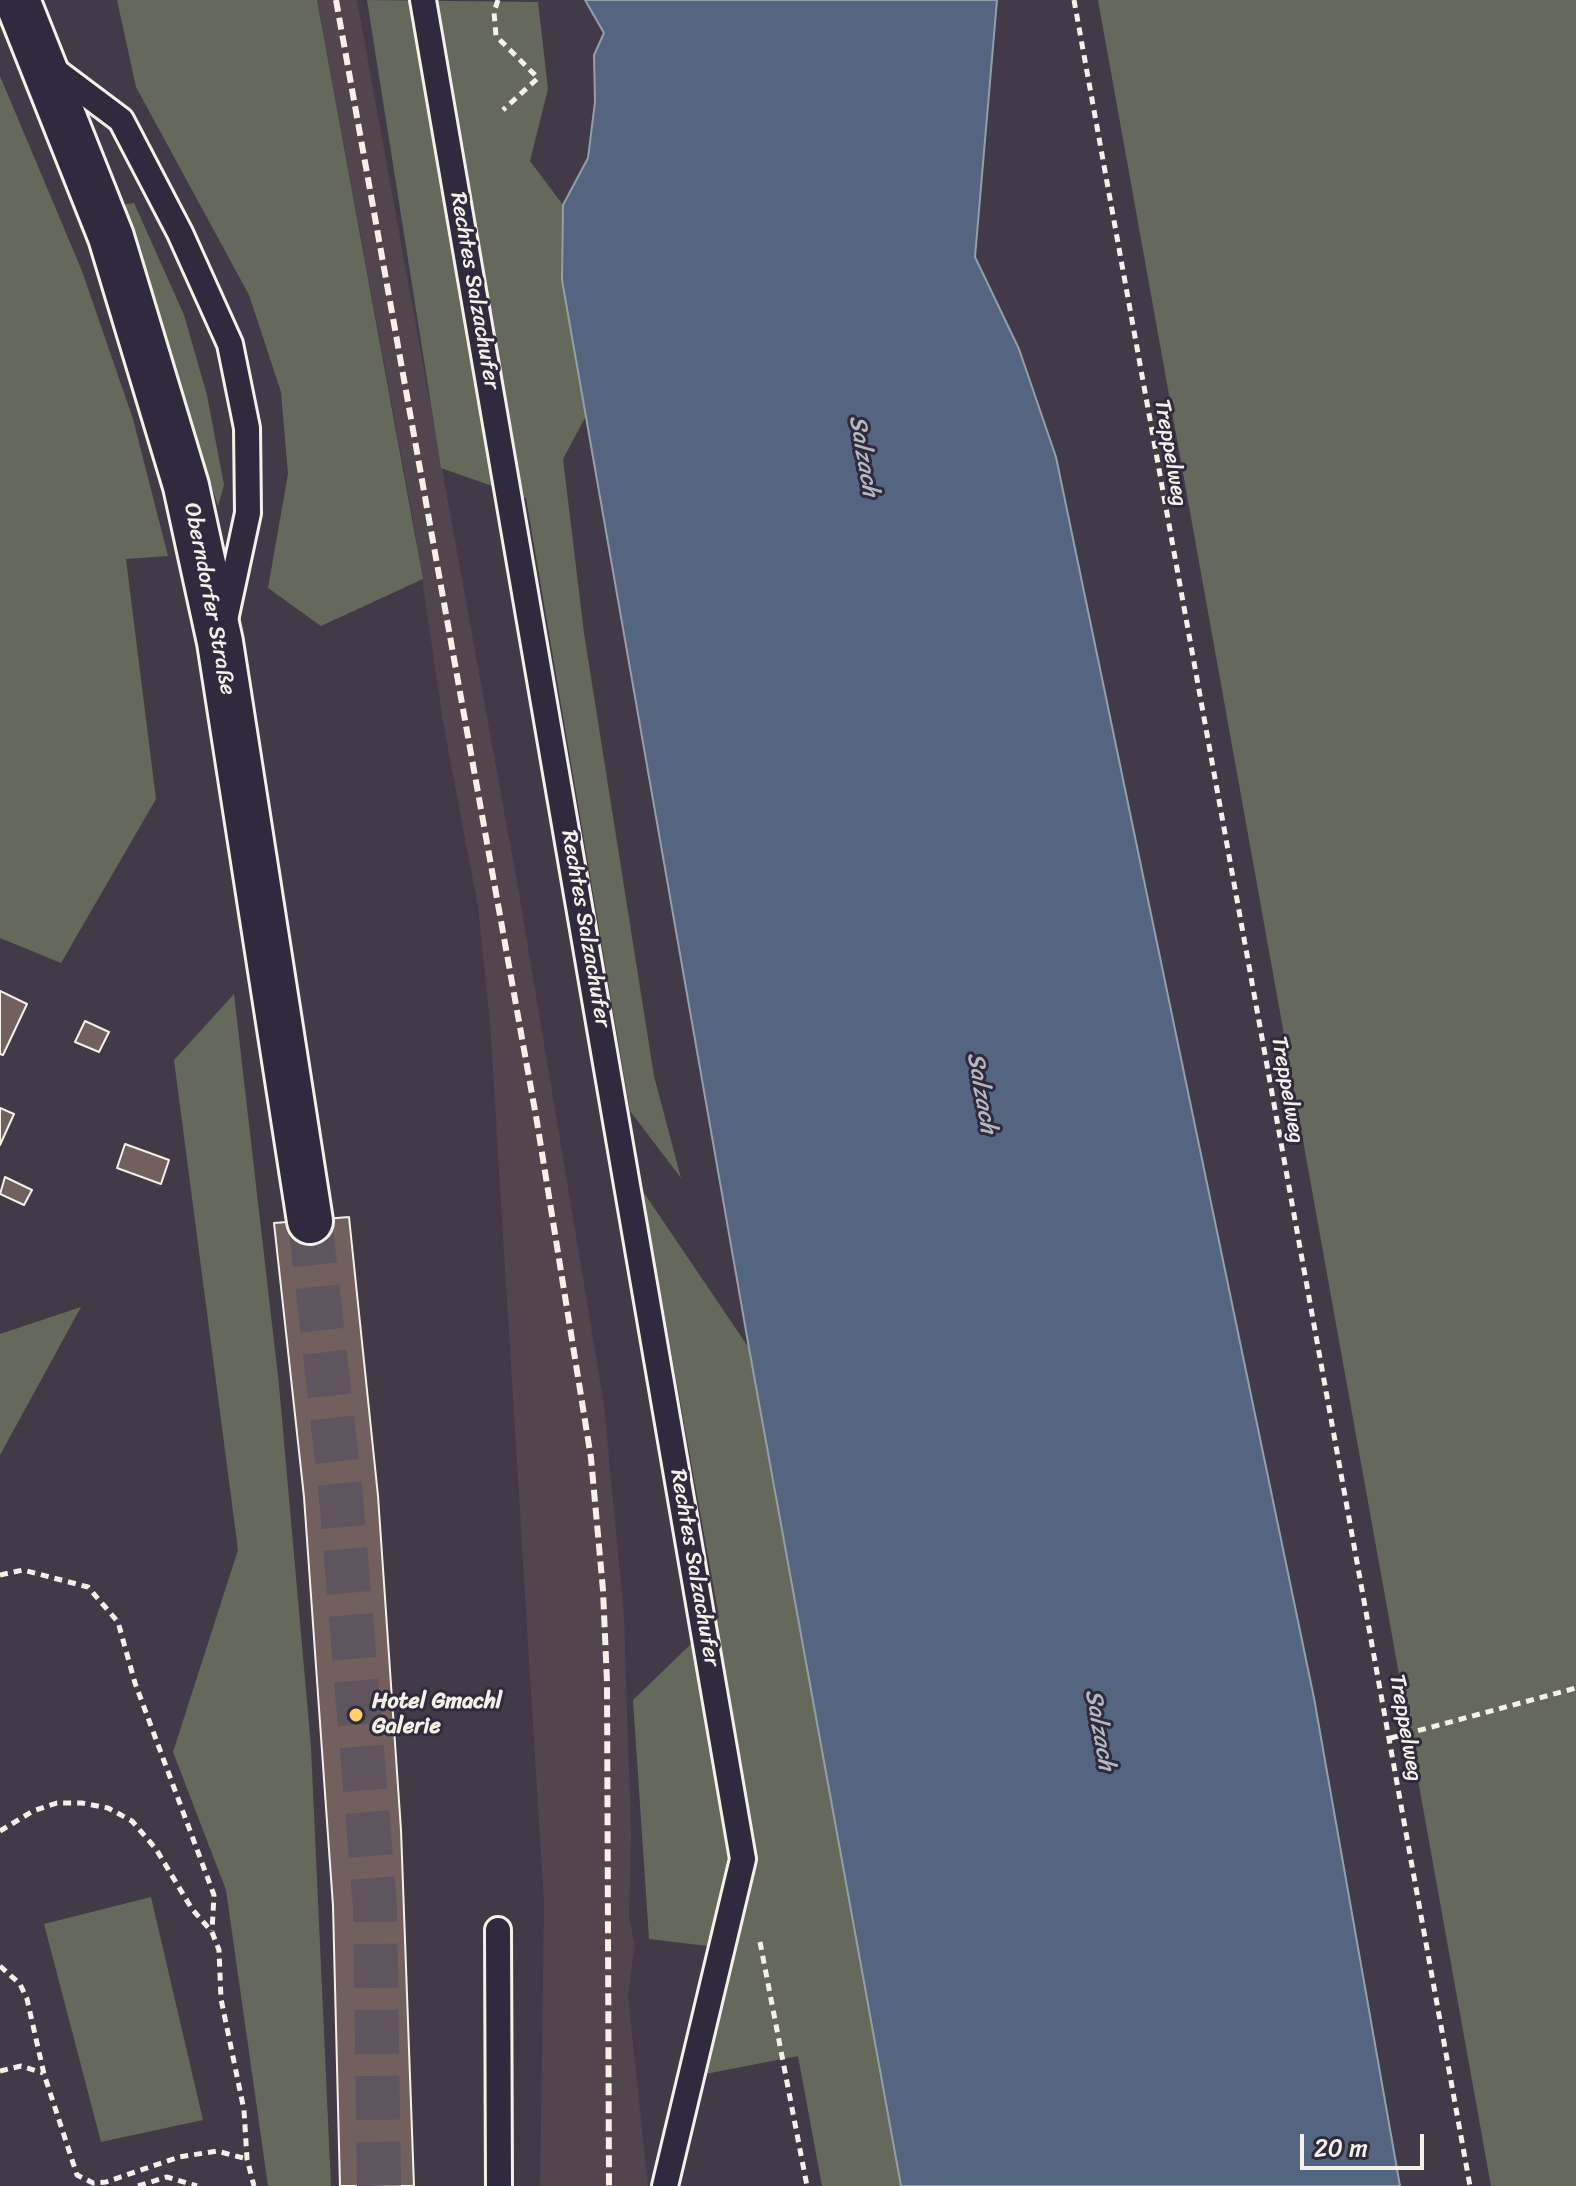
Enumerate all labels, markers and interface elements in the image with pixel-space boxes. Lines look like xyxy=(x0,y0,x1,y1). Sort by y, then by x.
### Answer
street label: Rechtes Salzachufer xyxy=(444,190,504,392)
street label: Treppelweg xyxy=(1148,397,1192,509)
water label: Salzach xyxy=(842,413,884,499)
street label: Oberndorfer Straße xyxy=(177,501,241,697)
street label: Rechtes Salzachufer xyxy=(555,828,615,1030)
street label: Treppelweg xyxy=(1265,1034,1309,1146)
water label: Salzach xyxy=(960,1050,1002,1136)
street label: Rechtes Salzachufer xyxy=(664,1467,724,1669)
street label: Treppelweg xyxy=(1383,1672,1427,1784)
water label: Salzach xyxy=(1078,1687,1120,1773)
place label: Hotel Gmachl Galerie xyxy=(372,1689,502,1740)
marker: Hotel Gmachl Galerie xyxy=(347,1706,365,1724)
scale bar xyxy=(1304,2118,1428,2168)
text: 20 m xyxy=(1314,2127,1368,2169)

